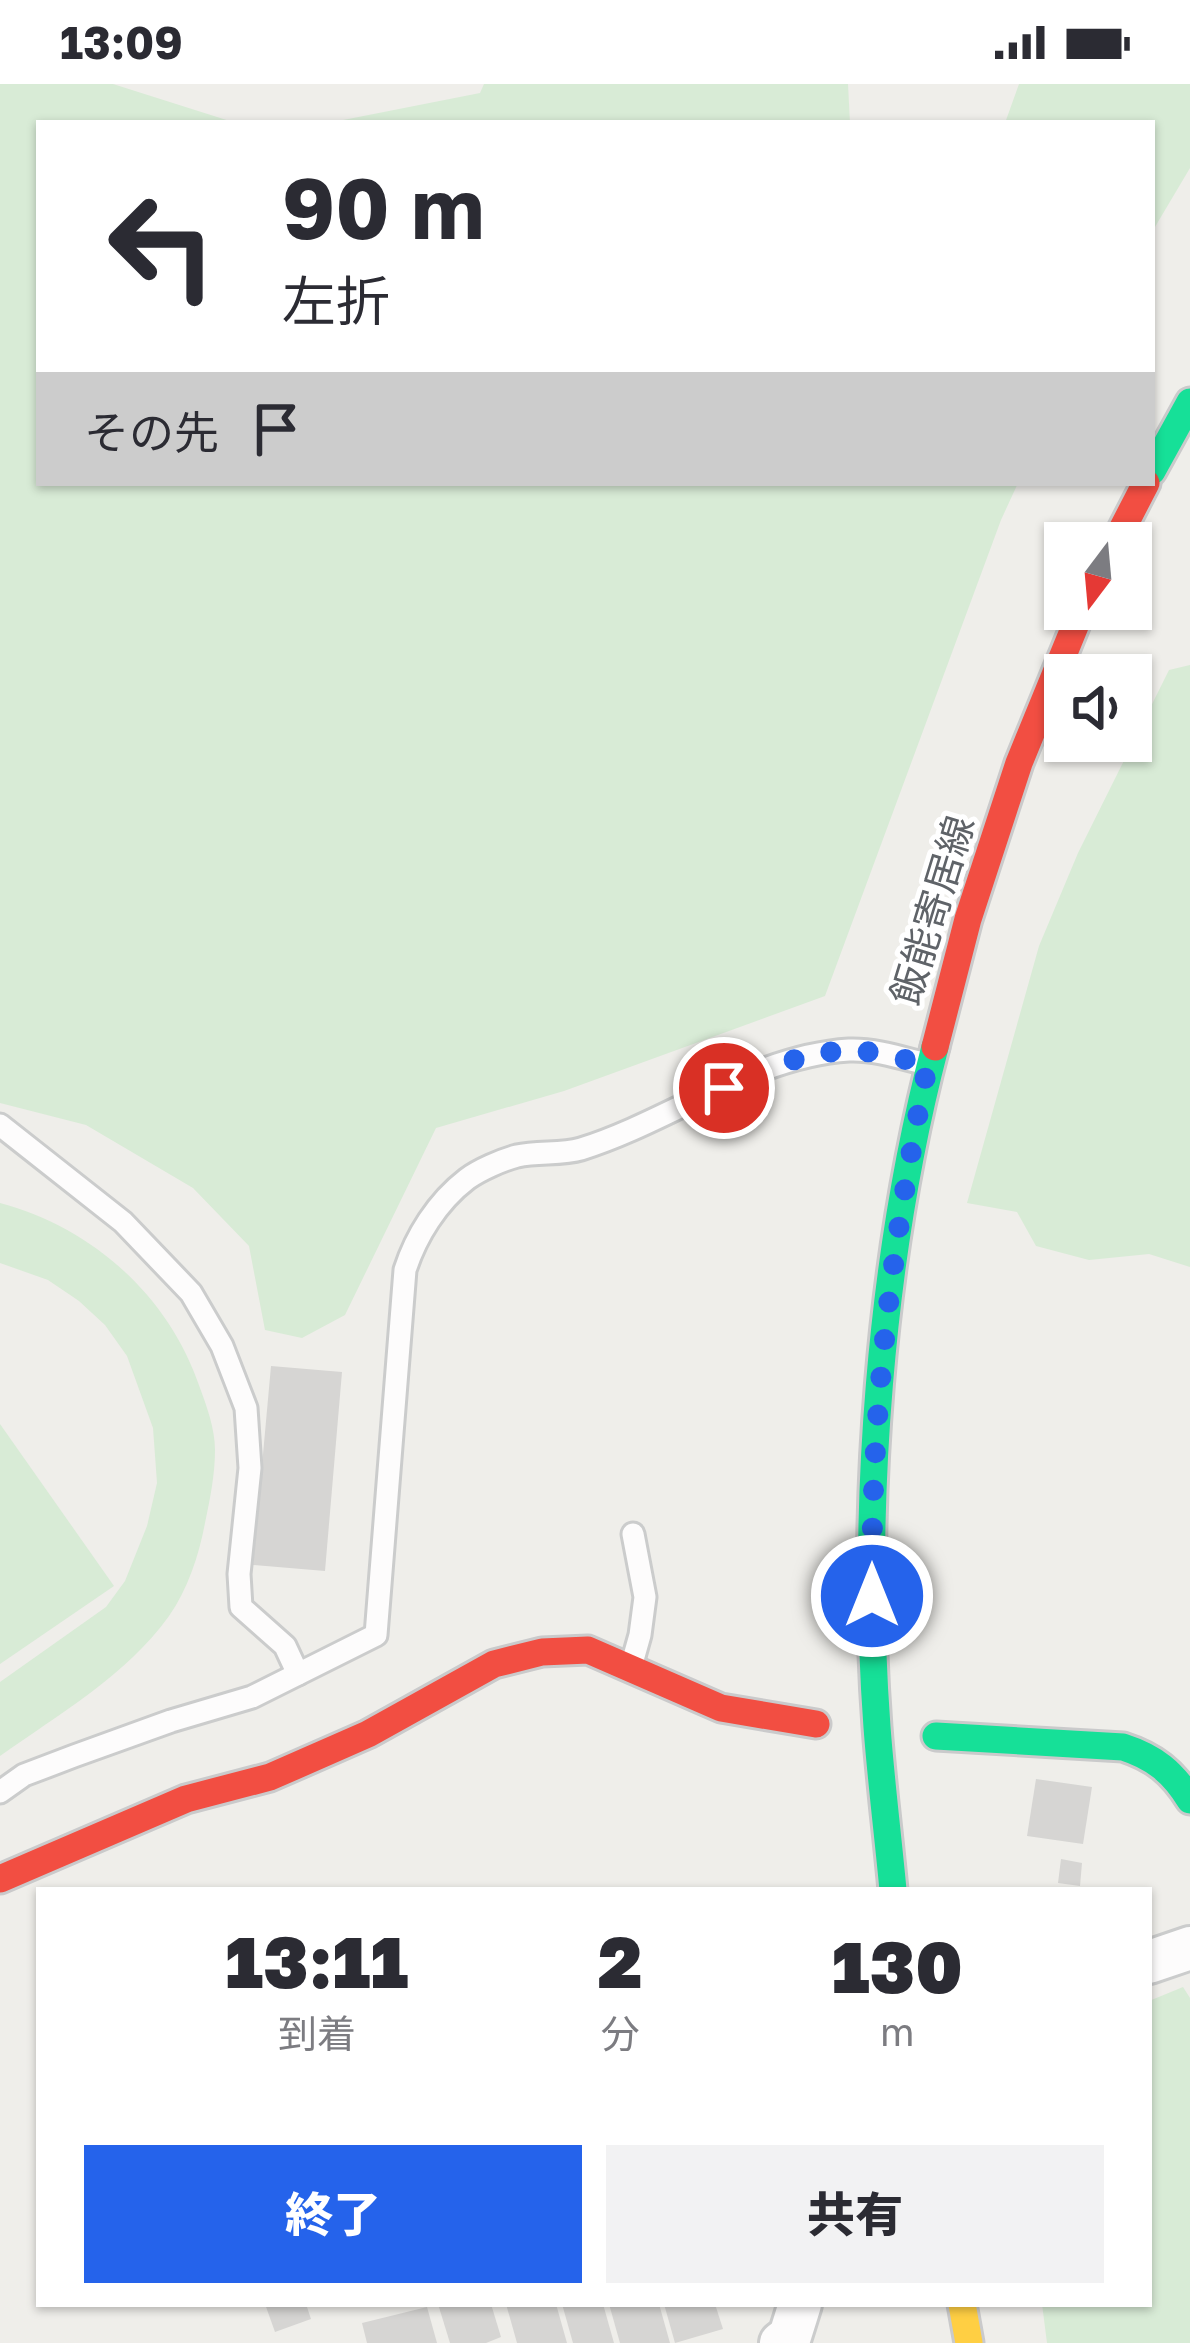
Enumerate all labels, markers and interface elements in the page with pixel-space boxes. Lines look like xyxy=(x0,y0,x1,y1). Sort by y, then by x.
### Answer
text: 13:09 xyxy=(60,15,183,69)
text: 90 m xyxy=(282,157,484,257)
icon: left xyxy=(84,168,240,324)
text: 左折 xyxy=(282,268,390,333)
icon: arrive xyxy=(243,396,309,462)
text: その先 xyxy=(84,405,219,459)
north arrow xyxy=(1044,522,1152,630)
map controls xyxy=(1044,522,1152,762)
button: sound xyxy=(1044,654,1152,762)
street label: 飯能寄居線 xyxy=(881,810,983,1010)
pin xyxy=(673,1037,775,1139)
icon: arrive xyxy=(691,1055,757,1121)
position arrow xyxy=(809,1533,935,1659)
text: 13:11 xyxy=(225,1917,408,2004)
text: 2 xyxy=(598,1917,642,2004)
text: 130 xyxy=(832,1922,963,2009)
text: m xyxy=(880,2008,914,2055)
text: 到着 xyxy=(278,2010,356,2057)
text: 分 xyxy=(601,2010,640,2057)
button: 終了 xyxy=(84,2145,582,2283)
button: 共有 xyxy=(606,2145,1104,2283)

